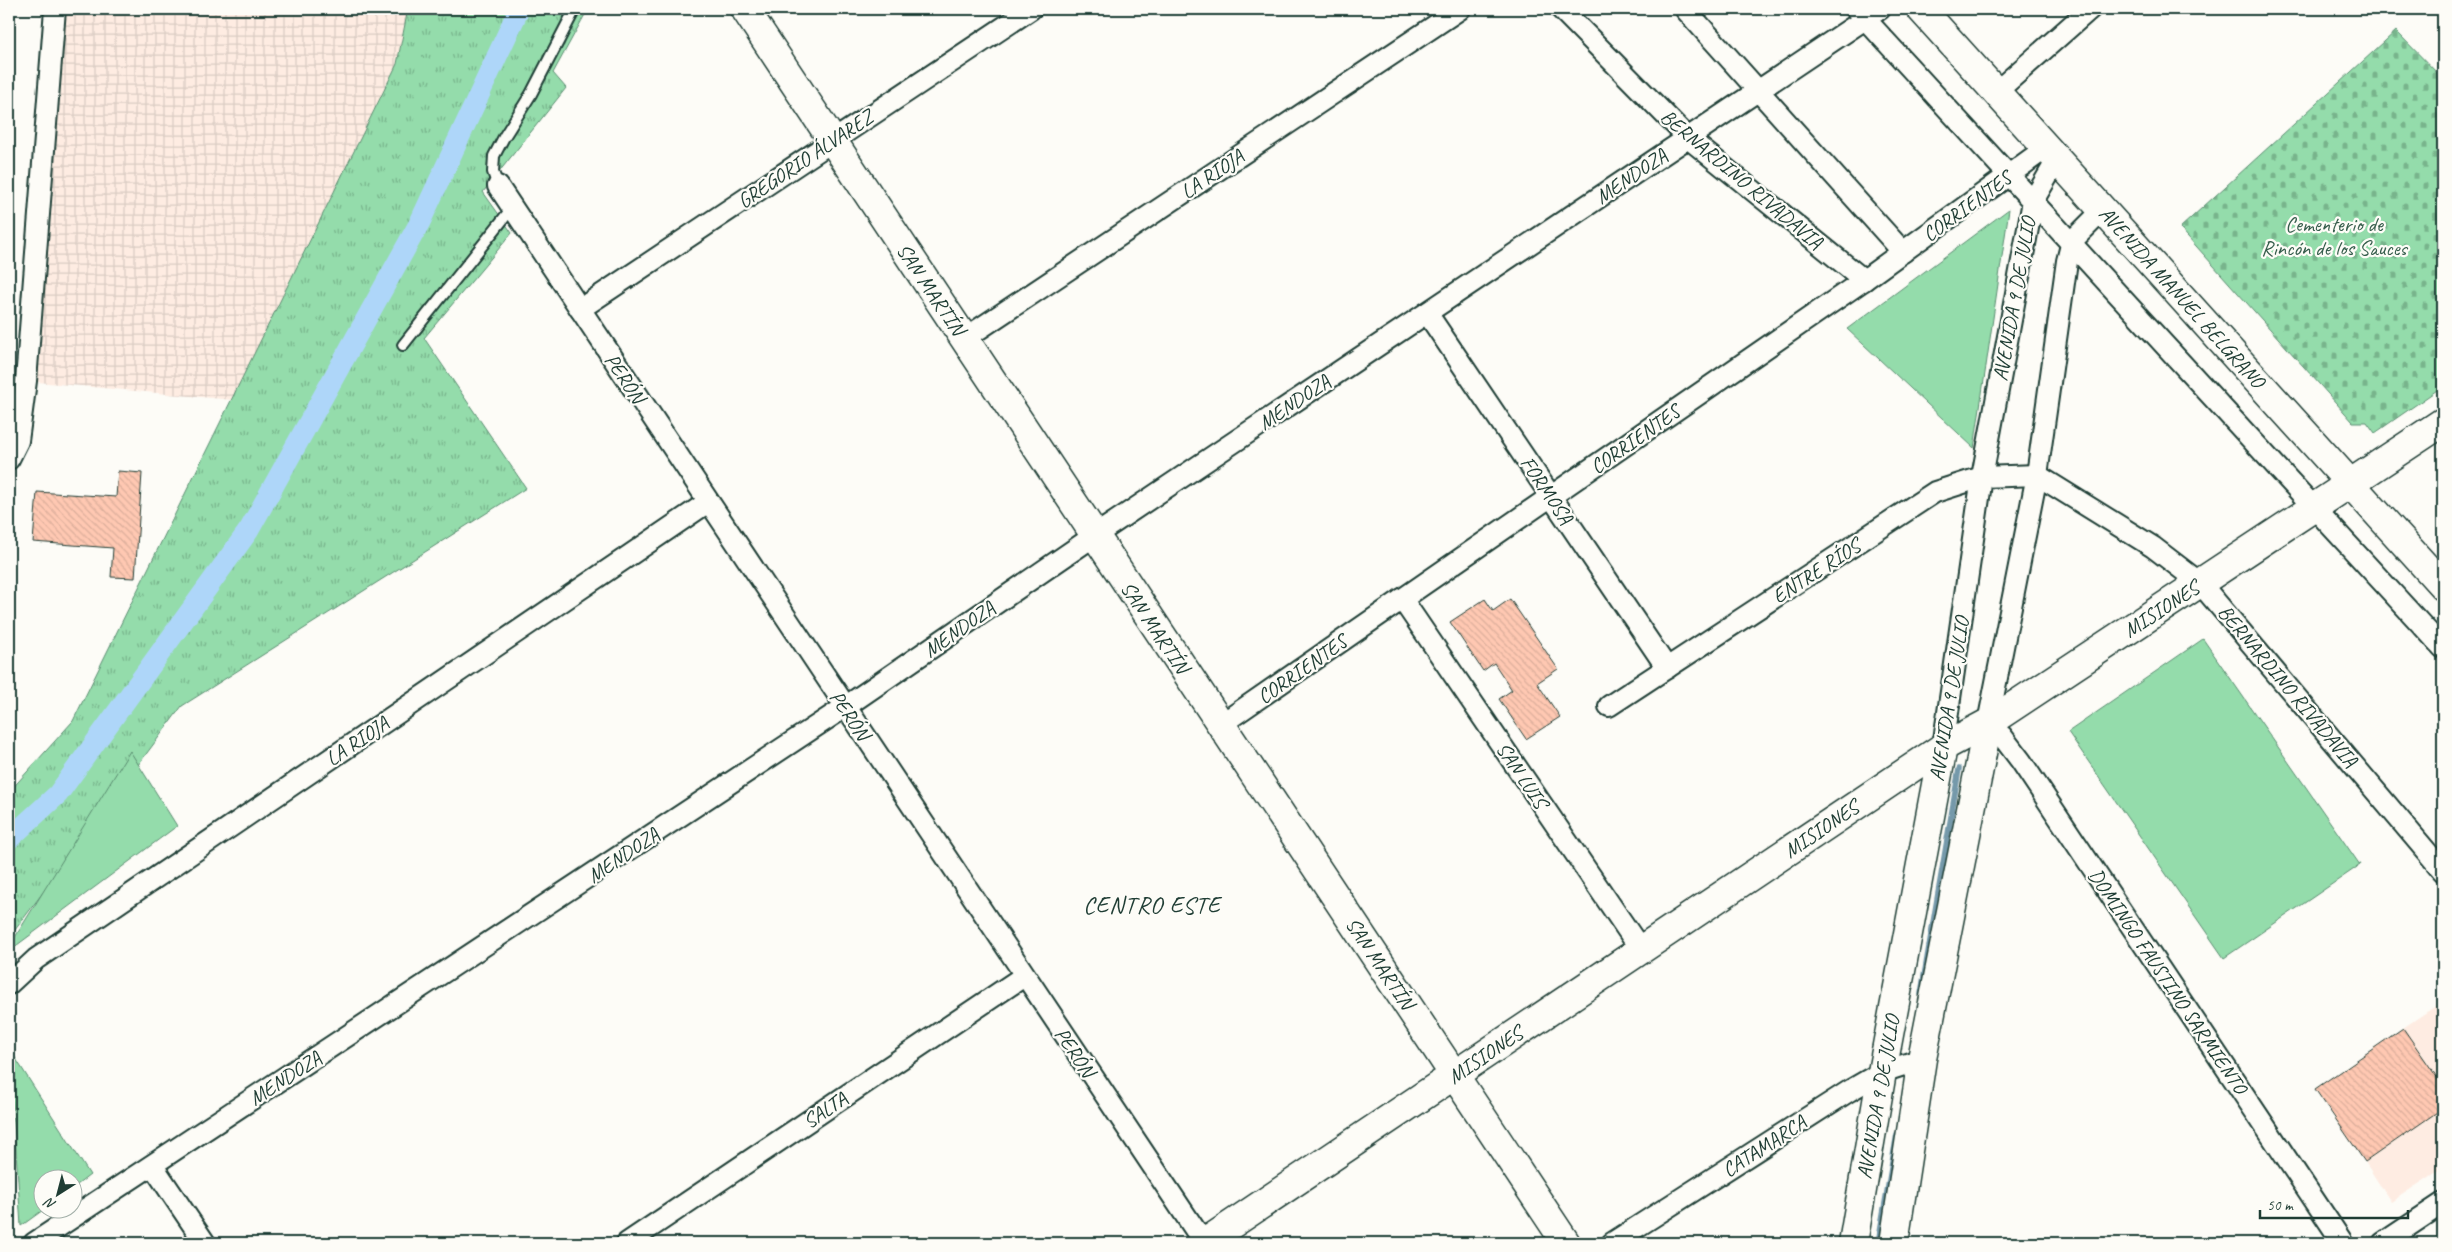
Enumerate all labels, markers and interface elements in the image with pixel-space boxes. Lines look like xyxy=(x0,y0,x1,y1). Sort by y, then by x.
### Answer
street label: GREGORIO ÁLVAREZ xyxy=(732,102,880,214)
street label: BERNARDINO RIVADAVIA xyxy=(1656,103,1829,255)
street label: MENDOZA xyxy=(1590,142,1672,210)
street label: LA RIOJA xyxy=(1175,143,1250,205)
street label: CORRIENTES xyxy=(1917,163,2019,247)
street label: AVENIDA MANUEL BELGRANO xyxy=(2094,201,2272,395)
park label: Cementerio de Rincón de los Sauces xyxy=(2261,211,2408,261)
street label: AVENIDA 9 DE JULIO xyxy=(1987,213,2042,383)
street label: SAN MARTÍN xyxy=(891,238,973,343)
street label: PERÓN xyxy=(599,348,653,411)
street label: MENDOZA xyxy=(1253,368,1335,436)
street label: CORRIENTES xyxy=(1585,397,1687,479)
street label: FORMOSA xyxy=(1515,451,1579,529)
street label: ENTRE RÍOS xyxy=(1767,531,1868,609)
street label: MISIONES xyxy=(2118,573,2207,643)
street label: SAN MARTÍN xyxy=(1115,576,1197,681)
street label: MENDOZA xyxy=(918,595,1000,663)
street label: BERNARDINO RIVADAVIA xyxy=(2212,600,2364,773)
street label: AVENIDA 9 DE JULIO xyxy=(1923,613,1975,783)
street label: CORRIENTES xyxy=(1252,627,1354,709)
street label: PERÓN xyxy=(824,685,878,748)
street label: LA RIOJA xyxy=(320,710,395,772)
street label: SAN LUIS xyxy=(1490,737,1556,816)
street label: MISIONES xyxy=(1779,792,1867,863)
street label: MENDOZA xyxy=(582,821,664,889)
street label: DOMINGO FAUSTINO SARMIENTO xyxy=(2083,863,2255,1101)
district label: CENTRO ESTE xyxy=(1083,890,1223,920)
street label: SAN MARTÍN xyxy=(1340,912,1422,1017)
street label: AVENIDA 9 DE JULIO xyxy=(1851,1011,1906,1181)
street label: MISIONES xyxy=(1443,1018,1531,1089)
street label: PERÓN xyxy=(1049,1022,1103,1085)
street label: MENDOZA xyxy=(244,1045,327,1111)
street label: SALTA xyxy=(798,1086,853,1134)
street label: CATAMARCA xyxy=(1717,1109,1812,1183)
north arrow xyxy=(32,1170,82,1220)
scale bar xyxy=(2260,1187,2407,1219)
text: N xyxy=(40,1193,59,1214)
text: 50 m xyxy=(2267,1196,2294,1215)

